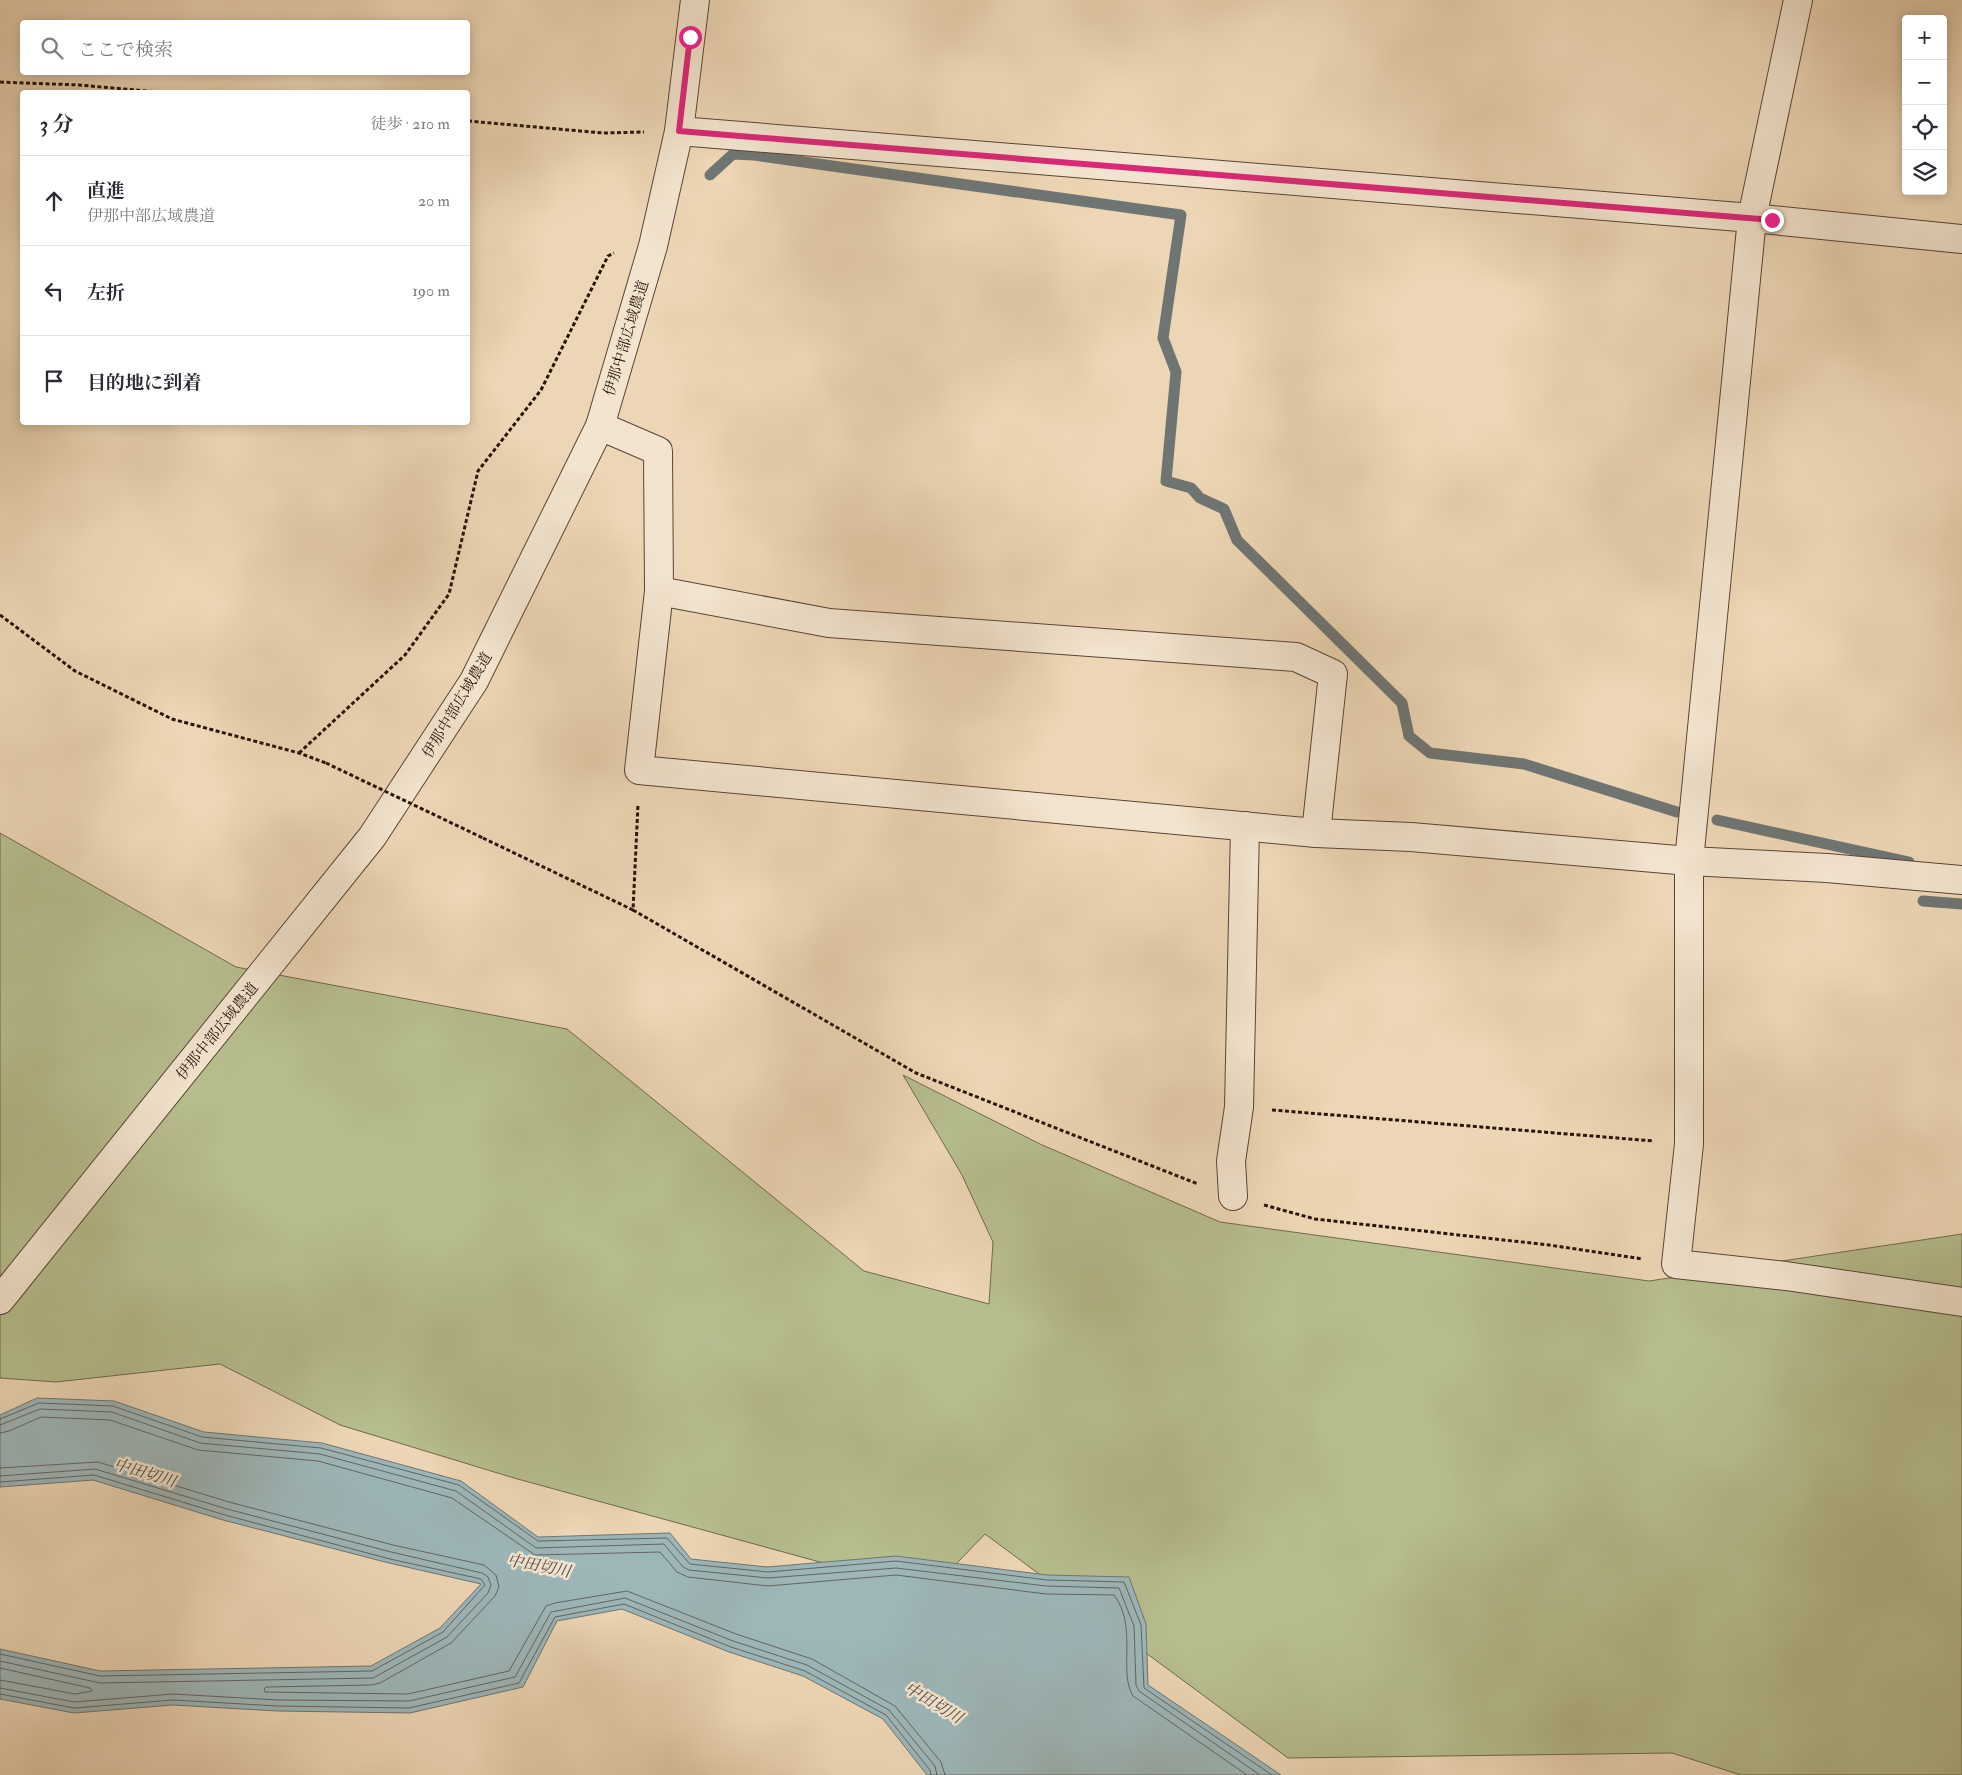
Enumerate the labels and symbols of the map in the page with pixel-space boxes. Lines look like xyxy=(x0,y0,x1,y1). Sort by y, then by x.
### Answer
route start xyxy=(679,26,702,49)
route end xyxy=(1761,209,1784,232)
street label: 伊那中部広域農道 xyxy=(600,278,653,398)
street label: 伊那中部広域農道 xyxy=(418,649,496,762)
street label: 伊那中部広域農道 xyxy=(172,979,263,1084)
water label: 中田切川 xyxy=(111,1454,180,1492)
water label: 中田切川 xyxy=(505,1550,574,1582)
water label: 中田切川 xyxy=(901,1678,968,1729)

